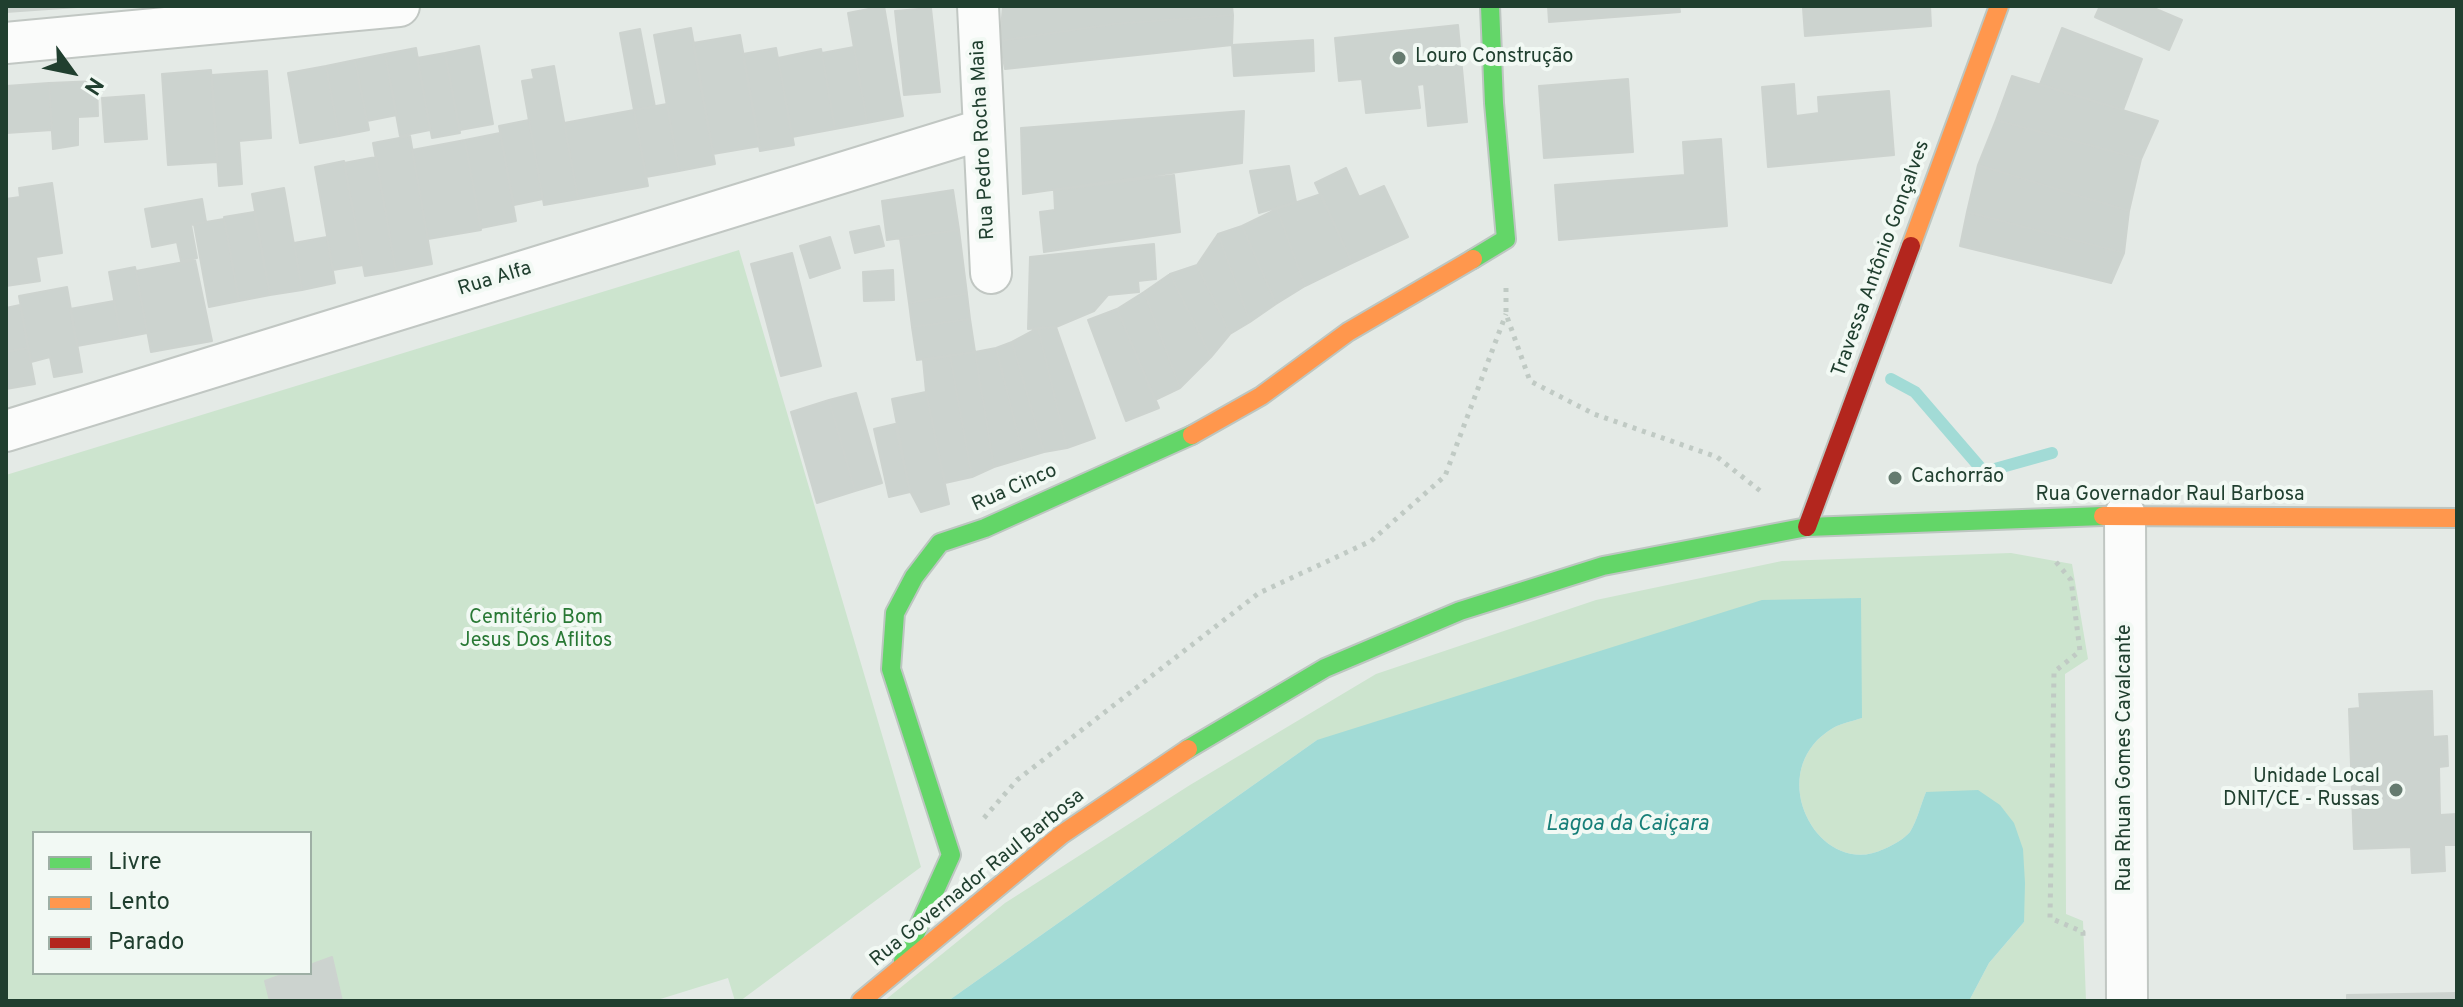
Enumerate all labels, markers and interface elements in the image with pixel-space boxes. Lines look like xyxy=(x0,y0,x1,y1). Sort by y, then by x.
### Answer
north arrow xyxy=(32,32,112,112)
street label: Rua Pedro Rocha Maia xyxy=(967,39,1001,241)
place label: Louro Construção xyxy=(1415,46,1573,70)
marker: Louro Construção xyxy=(1390,49,1408,67)
text: N xyxy=(77,71,108,99)
street label: Travessa Antônio Gonçalves xyxy=(1828,138,1936,380)
street label: Rua Alfa xyxy=(455,257,535,303)
street label: Rua Cinco xyxy=(969,460,1061,518)
place label: Cachorrão xyxy=(1911,466,2004,490)
marker: Cachorrão xyxy=(1886,469,1904,487)
street label: Rua Governador Raul Barbosa xyxy=(2036,484,2304,508)
park label: Cemitério Bom Jesus Dos Aflitos xyxy=(460,607,612,654)
street label: Rua Rhuan Gomes Cavalcante xyxy=(2114,624,2138,892)
place label: Unidade Local DNIT/CE - Russas xyxy=(2223,766,2380,813)
marker: Unidade Local DNIT/CE - Russas xyxy=(2387,781,2405,799)
street label: Rua Governador Raul Barbosa xyxy=(866,785,1090,973)
water label: Lagoa da Caiçara xyxy=(1545,813,1709,839)
legend xyxy=(32,831,312,975)
text: Livre xyxy=(108,848,162,878)
text: Lento xyxy=(108,888,170,918)
text: Parado xyxy=(108,928,184,958)

